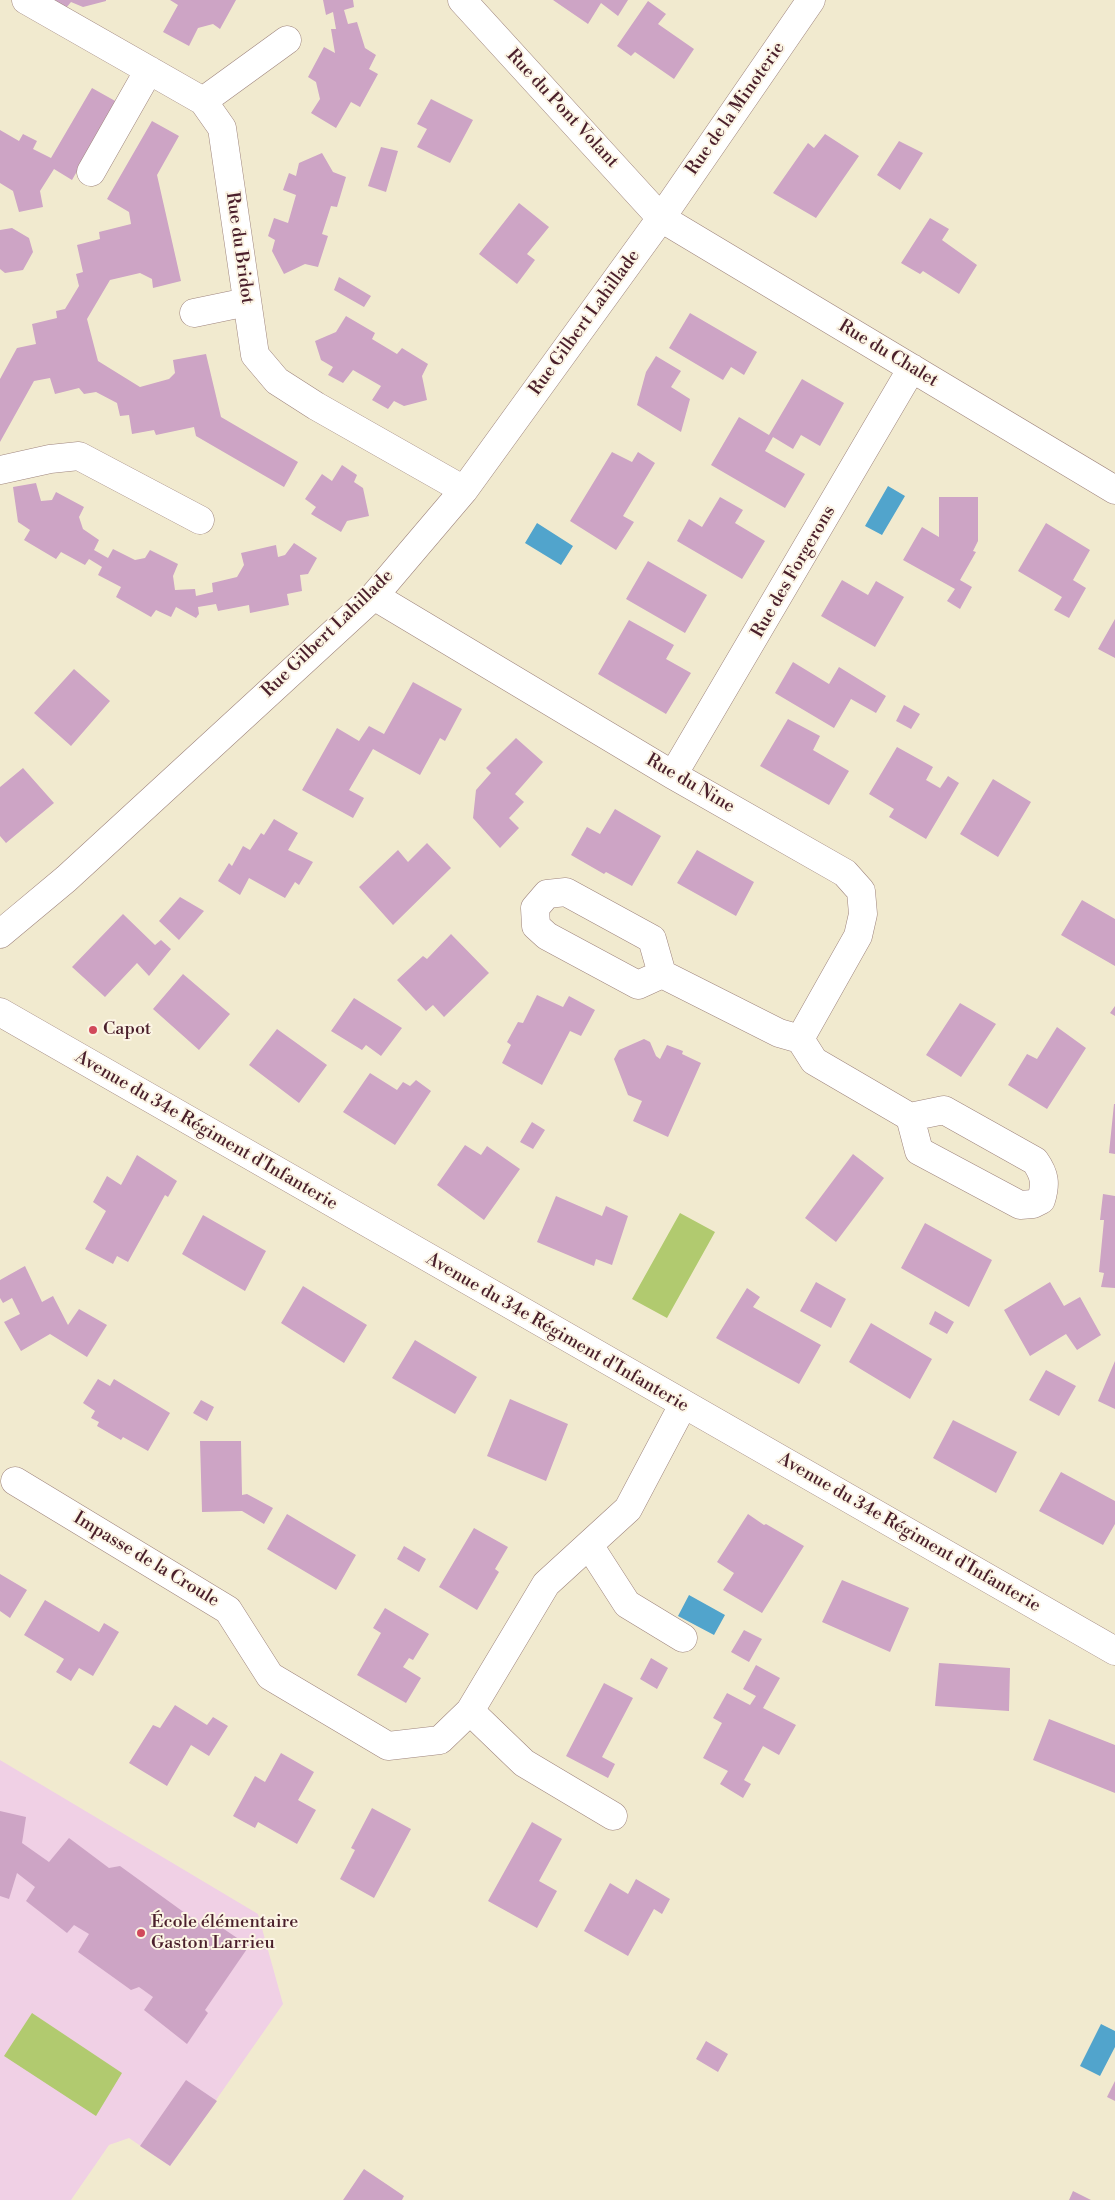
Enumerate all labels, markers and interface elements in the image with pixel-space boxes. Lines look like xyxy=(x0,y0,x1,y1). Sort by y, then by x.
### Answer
street label: Rue de la Minoterie xyxy=(682,38,790,180)
street label: Rue du Pont Volant xyxy=(501,45,623,173)
street label: Rue du Bridot xyxy=(220,191,258,305)
street label: Rue Gilbert Lahillade xyxy=(525,246,645,400)
street label: Rue du Chalet xyxy=(834,316,942,392)
street label: Rue des Forgerons xyxy=(747,502,841,642)
street label: Rue Gilbert Lahillade xyxy=(258,566,398,702)
street label: Rue du Nine xyxy=(642,750,738,818)
place label: Capot xyxy=(103,1019,151,1041)
marker: Capot xyxy=(87,1024,99,1036)
street label: Avenue du 34e Régiment d'Infanterie xyxy=(71,1047,341,1215)
street label: Avenue du 34e Régiment d'Infanterie xyxy=(422,1249,692,1417)
street label: Avenue du 34e Régiment d'Infanterie xyxy=(774,1449,1044,1617)
street label: Impasse de la Croule xyxy=(69,1508,223,1612)
place label: École élémentaire Gaston Larrieu xyxy=(151,1912,298,1955)
marker: École élémentaire Gaston Larrieu xyxy=(135,1927,147,1939)

